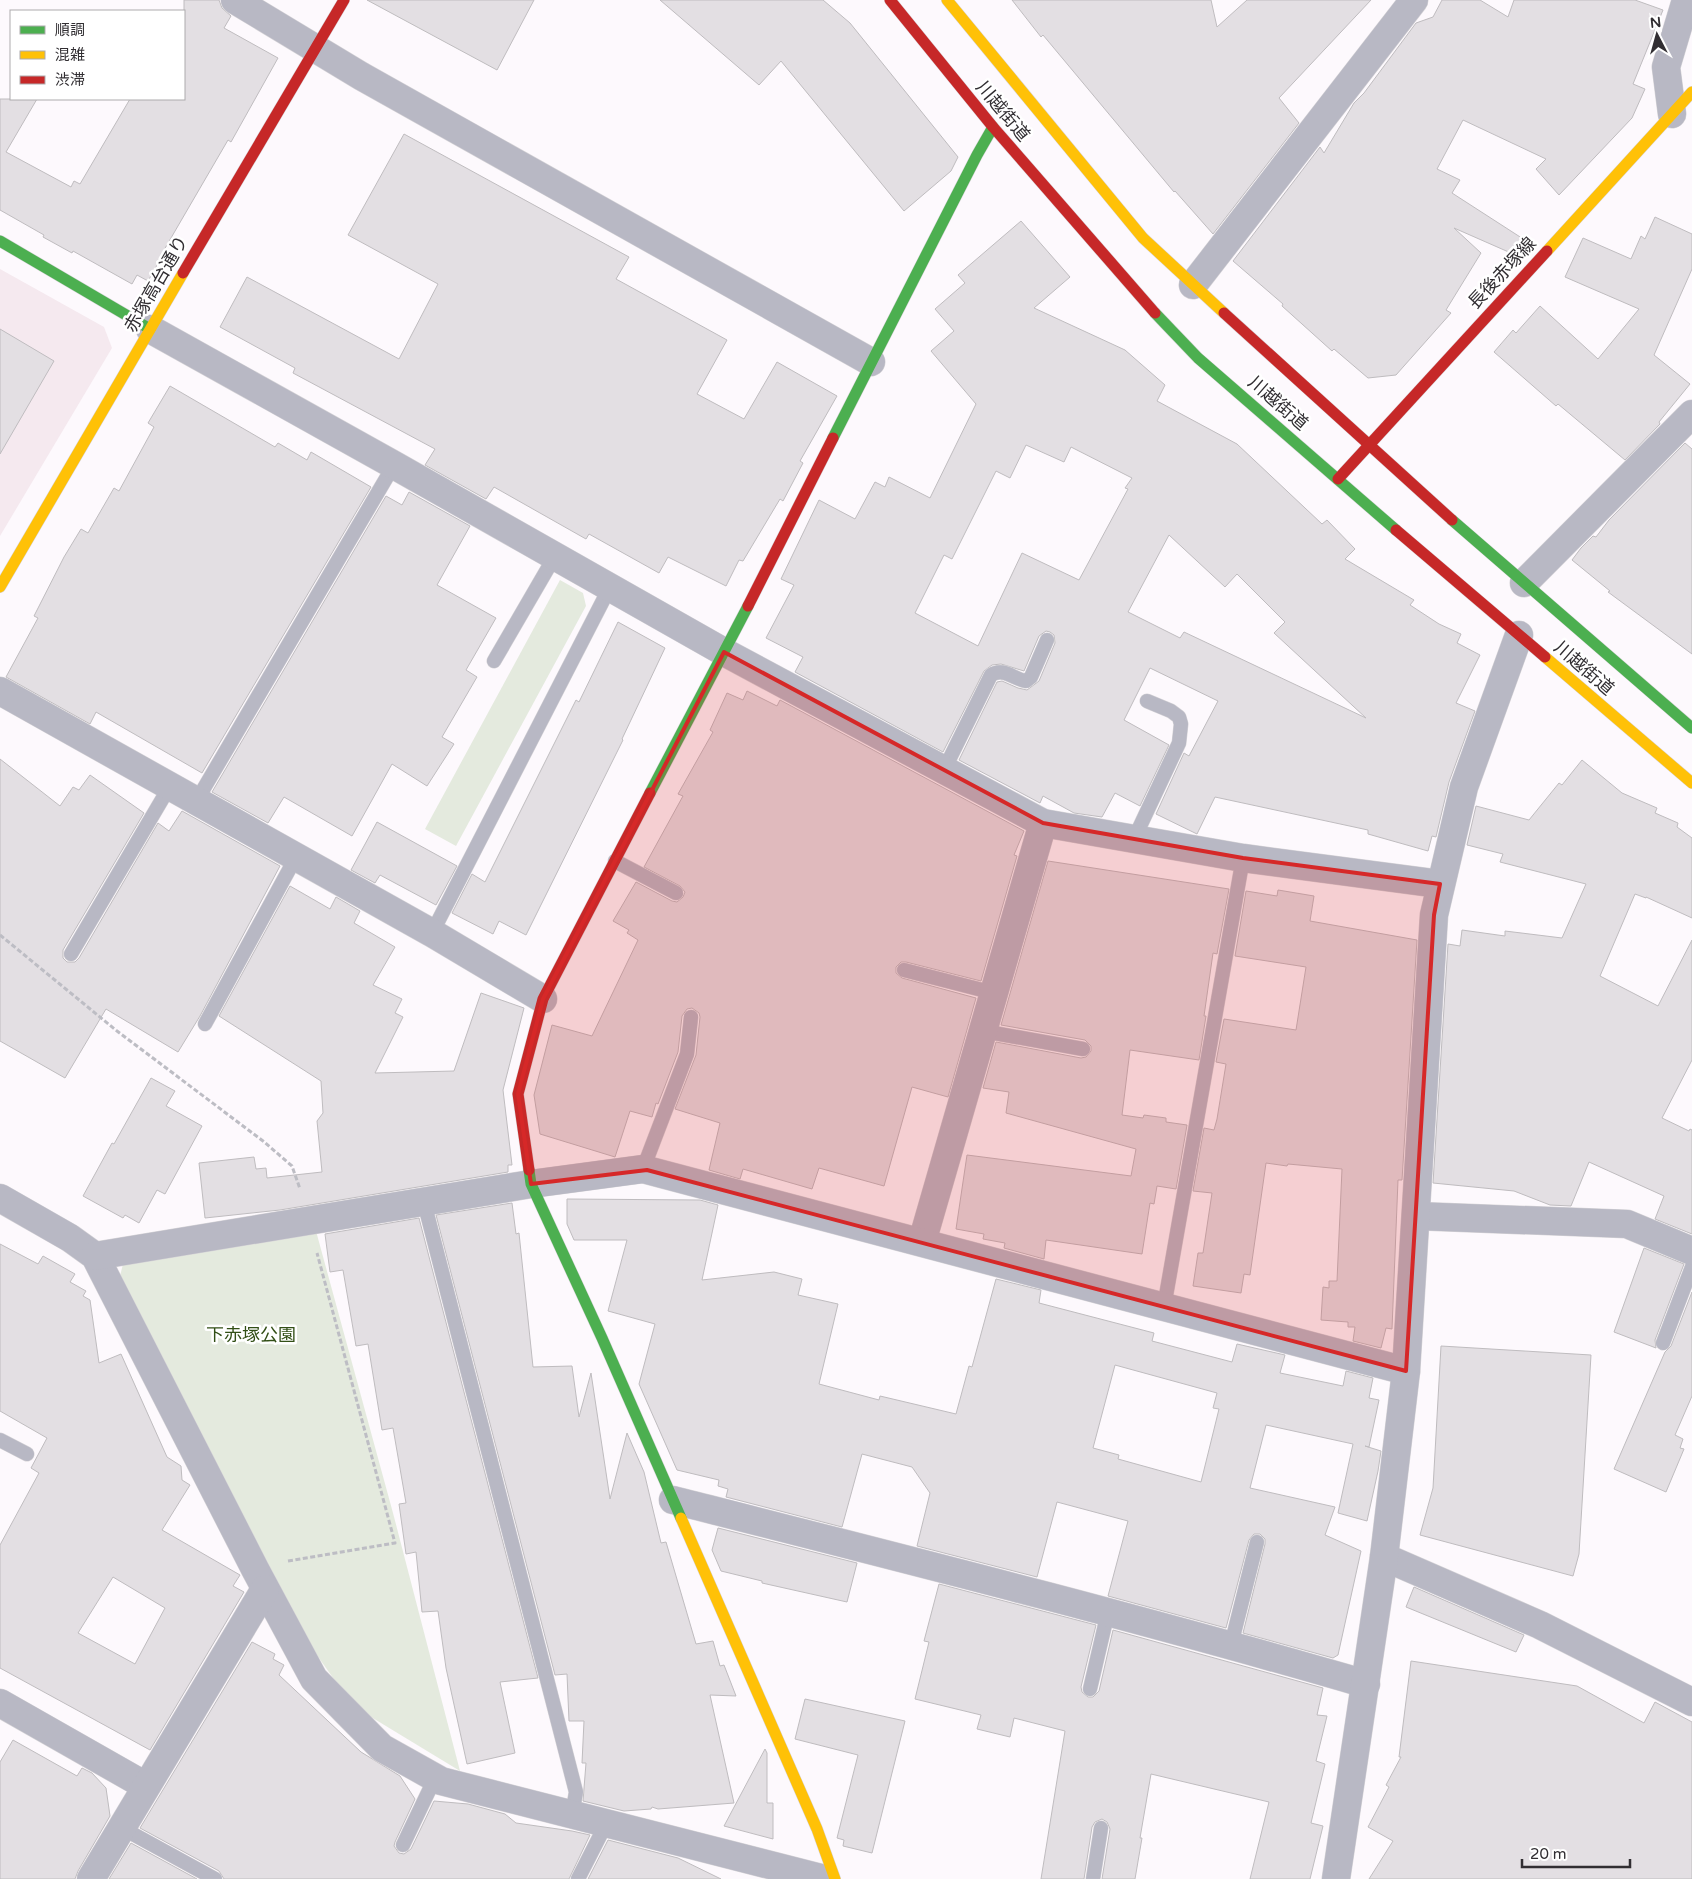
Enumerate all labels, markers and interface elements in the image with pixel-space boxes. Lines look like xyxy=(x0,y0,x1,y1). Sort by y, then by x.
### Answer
legend xyxy=(10,10,185,100)
north arrow xyxy=(1632,10,1682,60)
text: N xyxy=(1649,14,1662,32)
text: 順調 xyxy=(55,21,85,39)
text: 混雑 xyxy=(55,46,85,64)
text: 渋滞 xyxy=(55,71,85,89)
street label: 川越街道 xyxy=(971,76,1035,146)
street label: 赤塚高台通り xyxy=(119,232,193,336)
street label: 長後赤塚線 xyxy=(1463,233,1541,313)
street label: 川越街道 xyxy=(1244,371,1312,435)
street label: 川越街道 xyxy=(1550,636,1618,700)
park label: 下赤塚公園 xyxy=(206,1324,296,1346)
scale bar xyxy=(1522,1836,1630,1868)
text: 20 m xyxy=(1530,1845,1567,1863)

